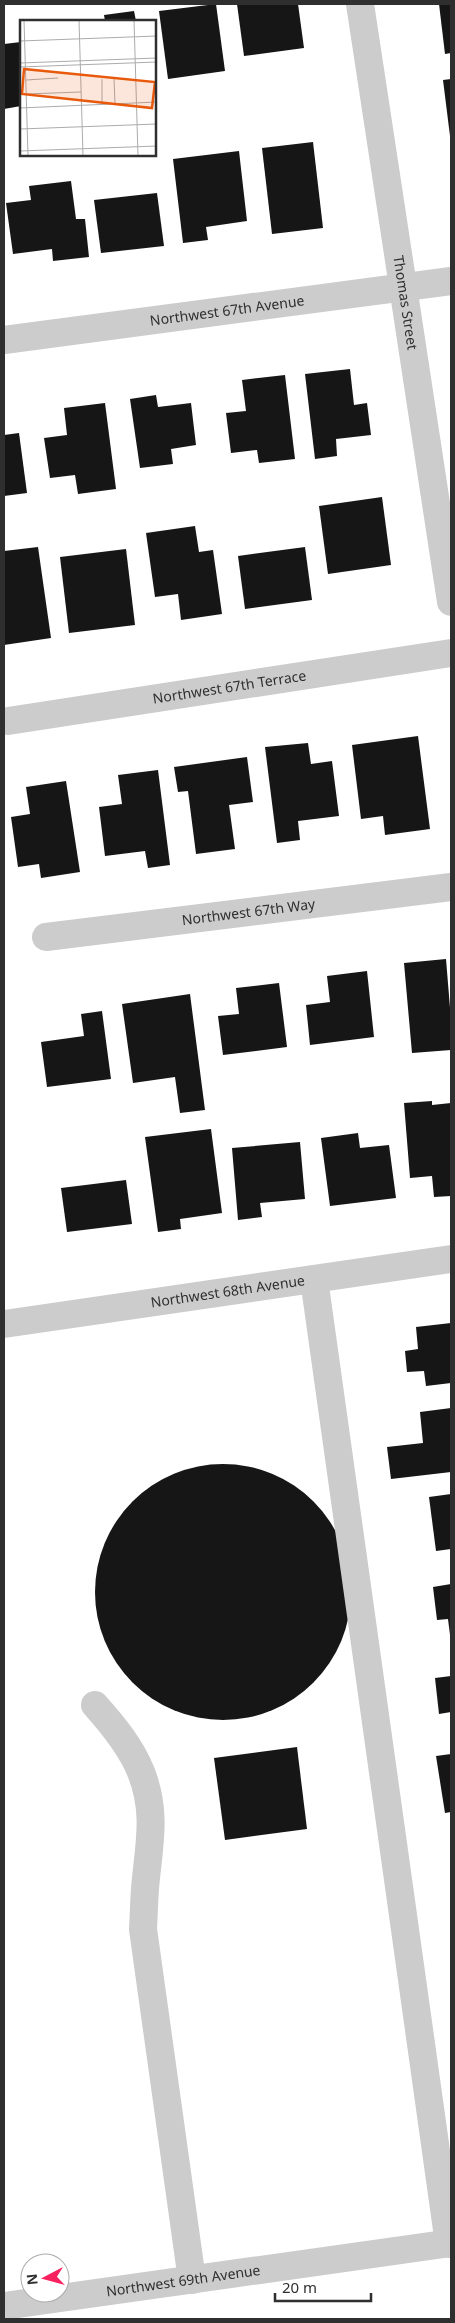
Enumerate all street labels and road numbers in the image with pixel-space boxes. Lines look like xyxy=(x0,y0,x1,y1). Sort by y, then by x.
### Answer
street label: Thomas Street xyxy=(389,254,422,351)
street label: Northwest 67th Avenue xyxy=(149,290,305,330)
street label: Northwest 67th Terrace xyxy=(151,665,307,708)
street label: Northwest 67th Way xyxy=(181,894,317,929)
street label: Northwest 68th Avenue xyxy=(149,1270,306,1312)
street label: Northwest 69th Avenue xyxy=(105,2260,262,2301)

